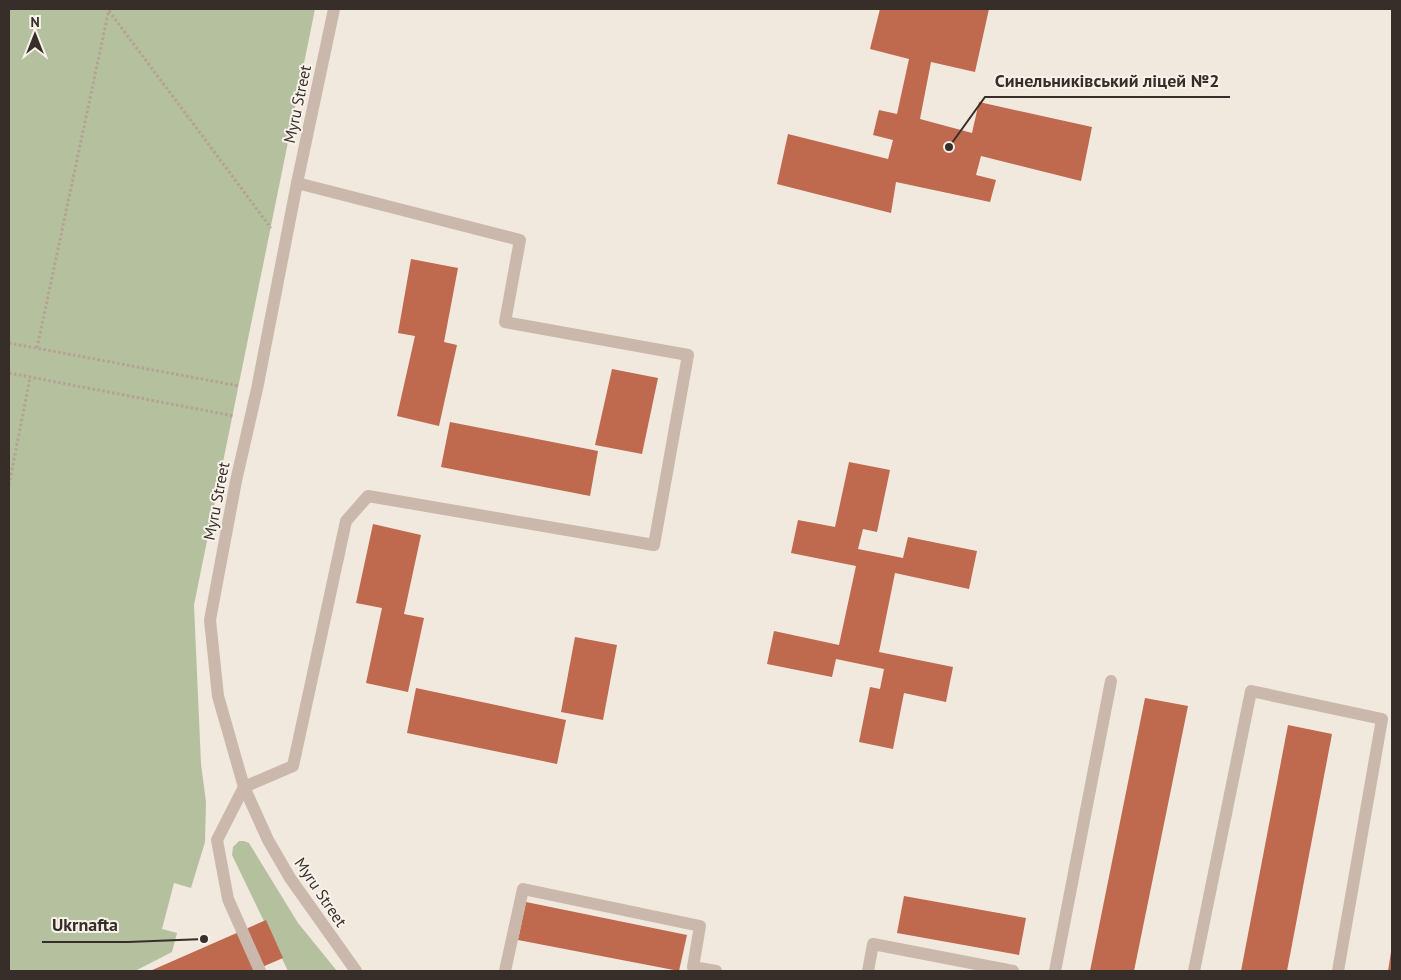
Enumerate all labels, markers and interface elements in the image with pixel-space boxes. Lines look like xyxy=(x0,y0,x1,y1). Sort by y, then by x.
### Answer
north arrow xyxy=(10,10,60,60)
text: N xyxy=(30,13,40,31)
street label: Myru Street xyxy=(279,63,315,145)
callout: Синельниківський ліцей №2 xyxy=(985,64,1230,97)
text: Синельниківський ліцей №2 xyxy=(995,69,1219,92)
street label: Myru Street xyxy=(199,460,233,542)
street label: Myru Street xyxy=(291,854,352,931)
callout: Ukrnafta xyxy=(42,909,128,942)
text: Ukrnafta xyxy=(52,913,118,936)

